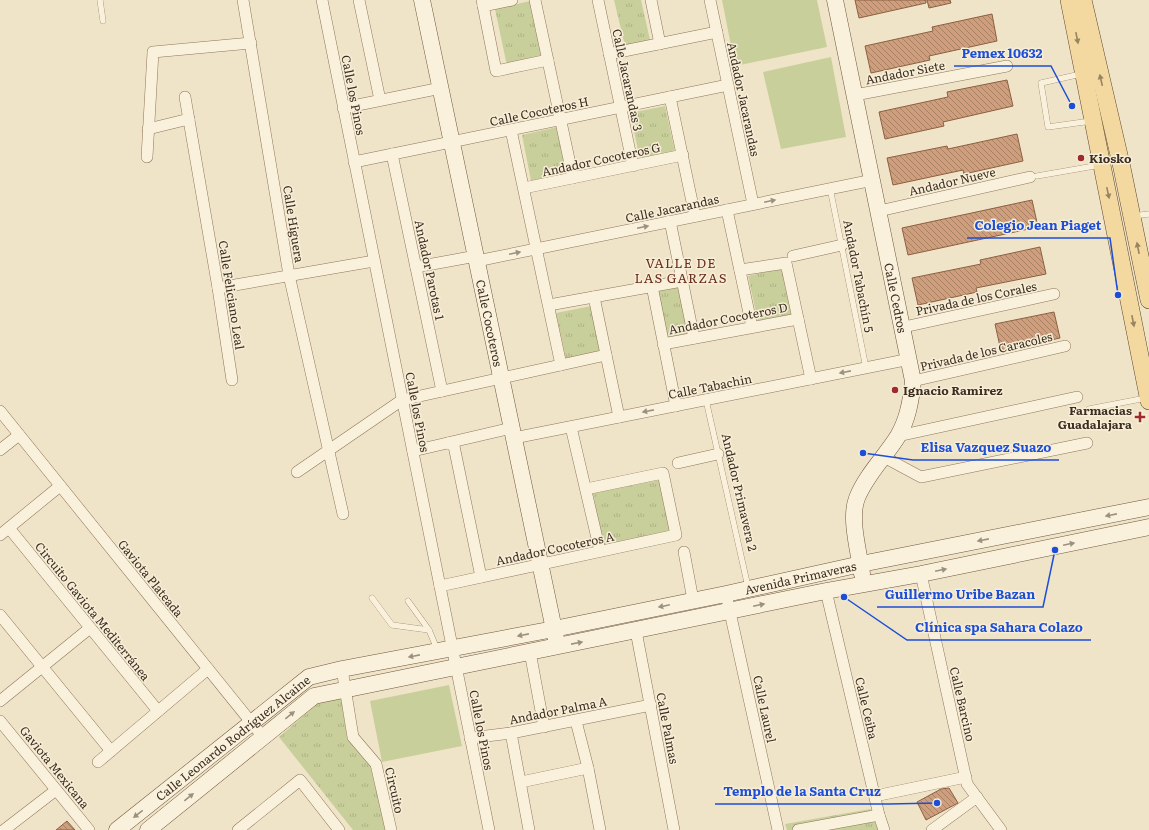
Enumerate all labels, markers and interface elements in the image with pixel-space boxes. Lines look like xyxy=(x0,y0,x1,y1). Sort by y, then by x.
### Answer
street label: Calle Jacarandas 3 xyxy=(608,27,648,133)
one-way arrow xyxy=(1074,32,1080,44)
street label: Andador Jacarandas xyxy=(723,40,765,158)
callout: Pemex 10632 xyxy=(954,41,1051,66)
text: Pemex 10632 xyxy=(961,43,1043,62)
street label: Calle los Pinos xyxy=(337,53,371,137)
street label: Andador Siete xyxy=(864,55,946,89)
one-way arrow xyxy=(1098,74,1104,87)
street label: Calle Cocoteros H xyxy=(488,92,590,130)
street label: Andador Cocoteros G xyxy=(540,138,662,180)
place label: Kiosko xyxy=(1089,149,1132,167)
marker: Kiosko xyxy=(1076,153,1086,163)
street label: Andador Nueve xyxy=(907,162,997,200)
street label: Calle Higuera xyxy=(279,184,309,264)
one-way arrow xyxy=(1105,187,1111,199)
street label: Calle Jacarandas xyxy=(624,189,721,227)
one-way arrow xyxy=(764,197,776,203)
callout: Colegio Jean Piaget xyxy=(967,213,1110,238)
text: Colegio Jean Piaget xyxy=(975,215,1102,234)
street label: Andador Parotas 1 xyxy=(411,218,449,322)
street label: Andador Tabachín 5 xyxy=(839,218,879,334)
one-way arrow xyxy=(636,224,649,230)
street label: Calle Feliciano Leal xyxy=(214,239,250,351)
one-way arrow xyxy=(1135,242,1141,254)
one-way arrow xyxy=(509,250,521,256)
district label: VALLE DE LAS GARZAS xyxy=(635,253,727,287)
street label: Calle Cedros xyxy=(880,261,912,335)
street label: Privada de los Corales xyxy=(914,276,1039,320)
street label: Calle Cocoteros xyxy=(472,278,508,369)
street label: Andador Cocoteros D xyxy=(667,298,789,338)
one-way arrow xyxy=(1131,315,1137,327)
street label: Privada de los Caracoles xyxy=(918,327,1055,375)
street label: Calle Tabachin xyxy=(667,369,753,403)
street label: Calle los Pinos xyxy=(401,370,435,454)
one-way arrow xyxy=(838,370,851,376)
place label: Ignacio Ramirez xyxy=(903,381,1003,399)
marker: Ignacio Ramirez xyxy=(890,385,900,395)
place label: Farmacias Guadalajara xyxy=(1058,401,1132,433)
one-way arrow xyxy=(642,409,655,415)
marker: Farmacias Guadalajara xyxy=(1135,412,1145,422)
street label: Andador Primavera 2 xyxy=(718,431,762,553)
callout: Elisa Vazquez Suazo xyxy=(913,435,1059,460)
text: Elisa Vazquez Suazo xyxy=(921,437,1051,456)
one-way arrow xyxy=(1105,512,1117,518)
street label: Andador Cocoteros A xyxy=(494,527,616,569)
street label: Gaviota Plateada xyxy=(114,535,188,621)
one-way arrow xyxy=(977,537,989,543)
street label: Circuito Gaviota Mediterránea xyxy=(31,538,155,685)
one-way arrow xyxy=(1063,540,1075,546)
street label: Avenida Primaveras xyxy=(743,556,859,599)
one-way arrow xyxy=(935,567,948,573)
callout: Guillermo Uribe Bazan xyxy=(877,582,1043,607)
text: Guillermo Uribe Bazan xyxy=(885,584,1035,603)
one-way arrow xyxy=(753,601,765,607)
one-way arrow xyxy=(658,604,670,610)
callout: Clínica spa Sahara Colazo xyxy=(907,615,1091,640)
text: Clínica spa Sahara Colazo xyxy=(915,617,1083,636)
one-way arrow xyxy=(517,632,529,638)
one-way arrow xyxy=(570,639,583,645)
one-way arrow xyxy=(408,653,420,659)
street label: Calle Barcino xyxy=(946,665,980,743)
street label: Calle Leonardo Rodríguez Alcaine xyxy=(152,671,314,805)
street label: Calle Laurel xyxy=(749,674,781,744)
street label: Calle Ceiba xyxy=(851,675,883,741)
street label: Calle los Pinos xyxy=(465,688,499,772)
street label: Calle Palmas xyxy=(652,691,684,766)
street label: Andador Palma A xyxy=(508,692,609,728)
one-way arrow xyxy=(285,711,296,719)
street label: Gaviota Mexicana xyxy=(16,722,94,813)
street label: Circuito xyxy=(381,765,409,815)
callout: Templo de la Santa Cruz xyxy=(715,779,889,804)
text: Templo de la Santa Cruz xyxy=(723,781,881,800)
one-way arrow xyxy=(184,792,195,801)
one-way arrow xyxy=(133,810,144,818)

